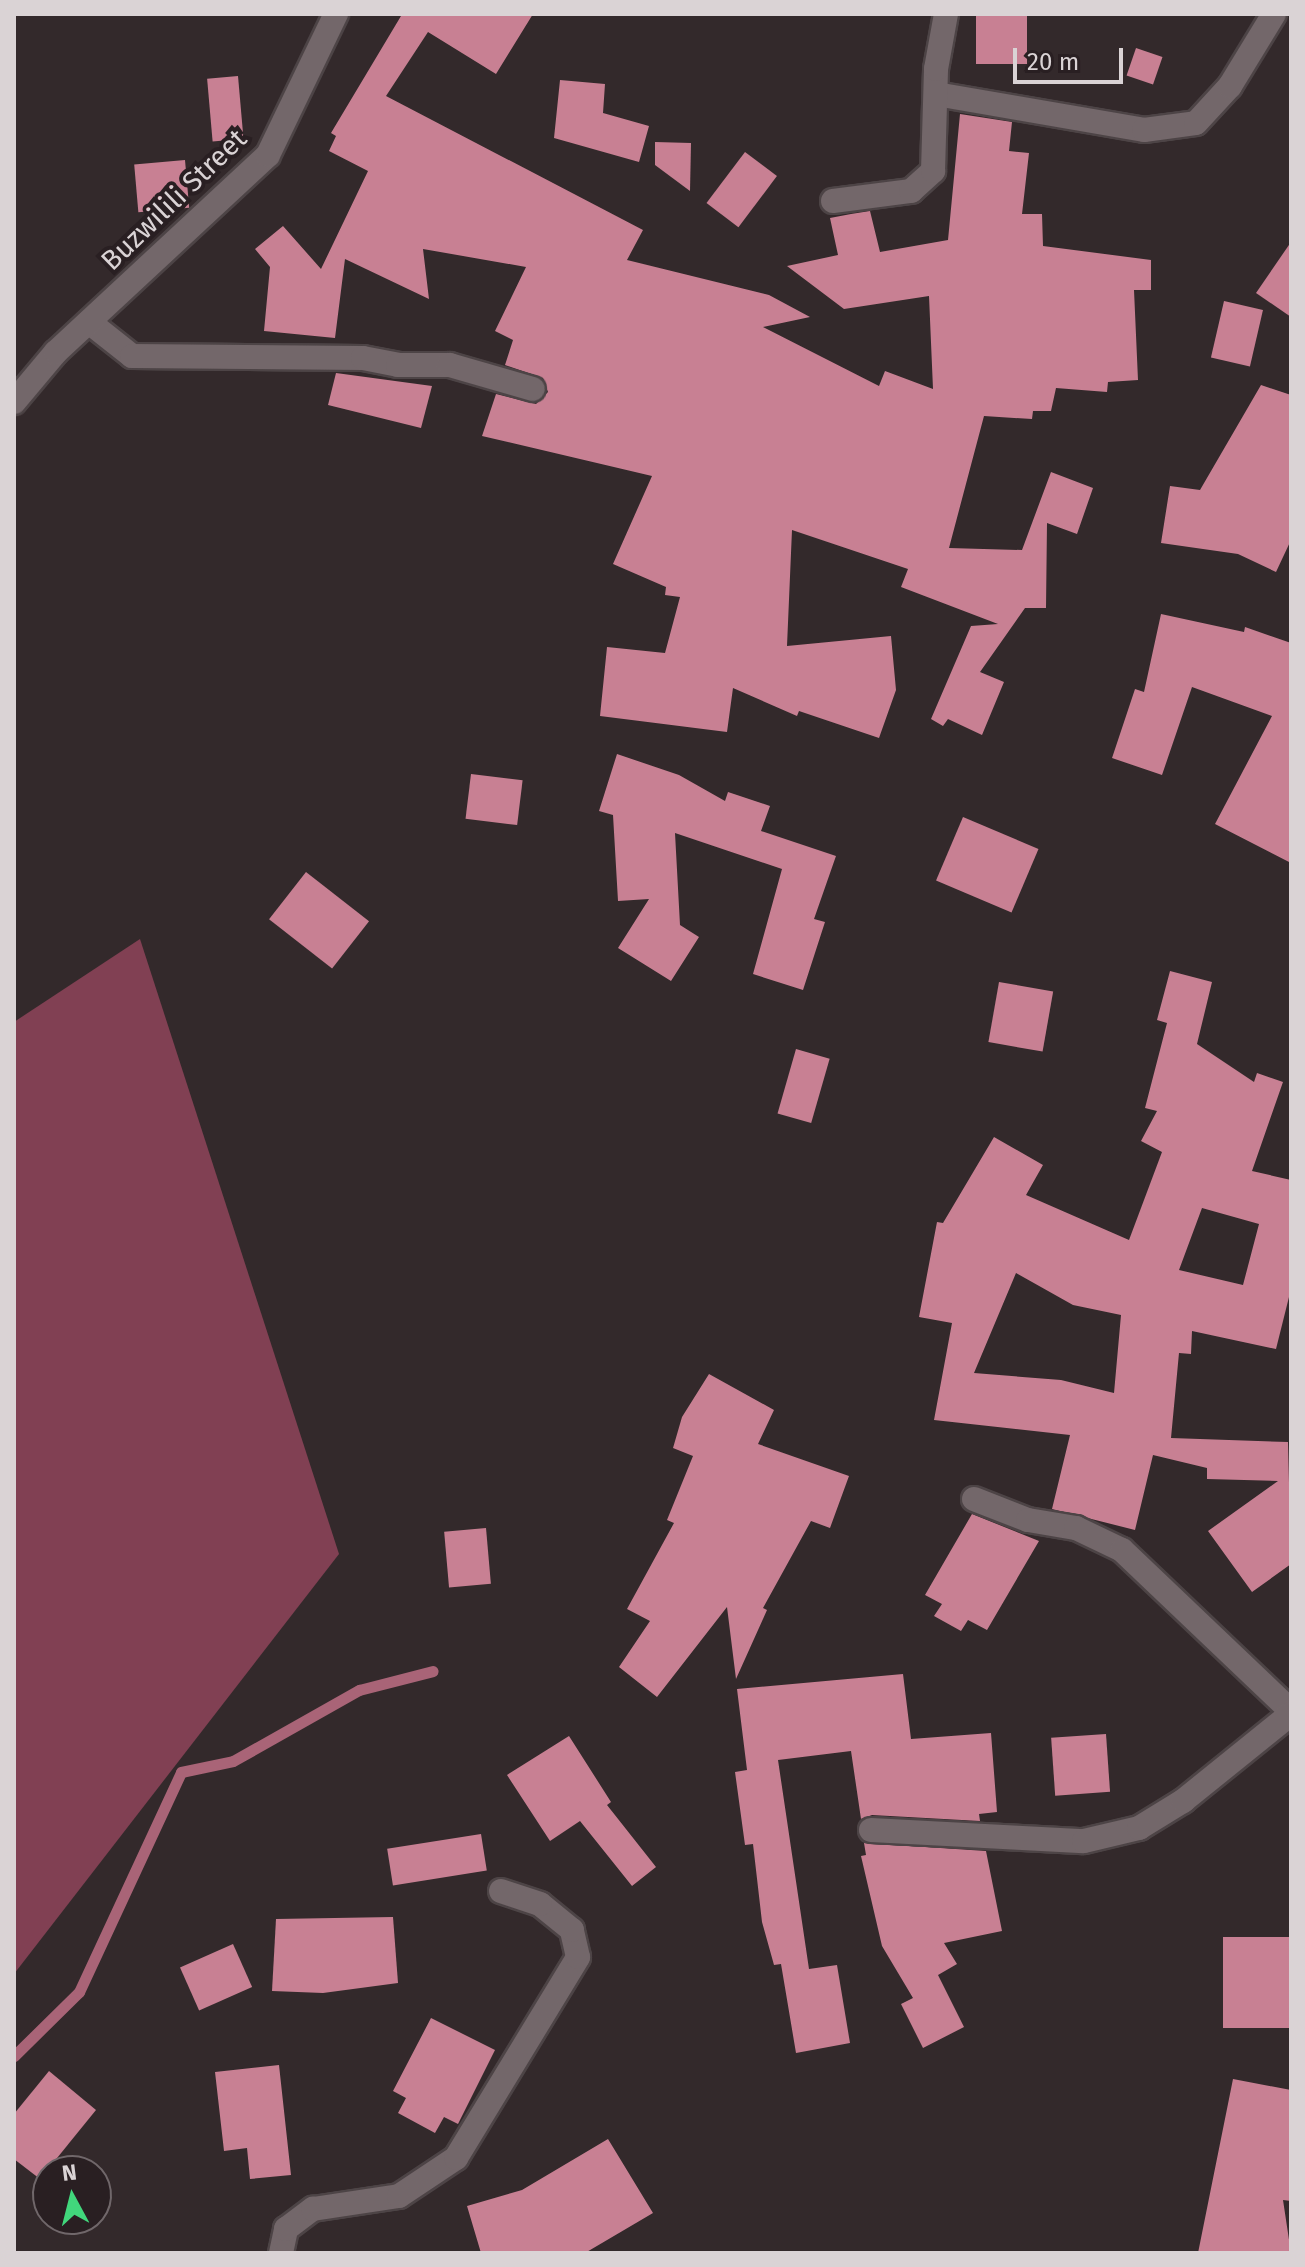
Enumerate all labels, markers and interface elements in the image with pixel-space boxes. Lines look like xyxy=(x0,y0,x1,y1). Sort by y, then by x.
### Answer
scale bar xyxy=(1017,32,1127,82)
text: 20 m xyxy=(1027,48,1079,76)
street label: Buzwilili Street xyxy=(94,122,254,278)
north arrow xyxy=(32,2155,112,2235)
text: N xyxy=(60,2158,78,2187)

